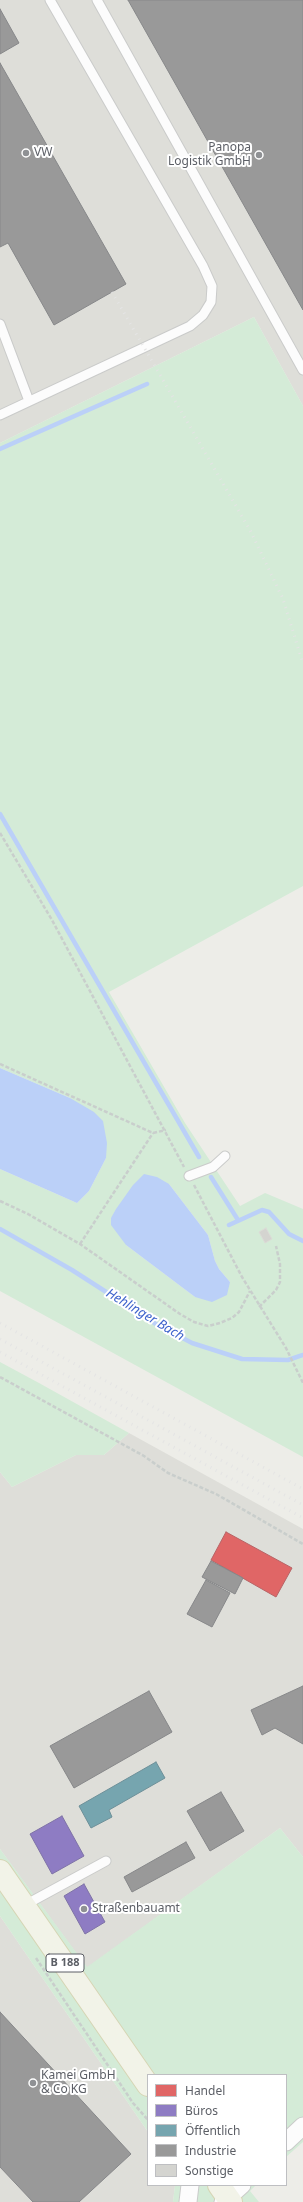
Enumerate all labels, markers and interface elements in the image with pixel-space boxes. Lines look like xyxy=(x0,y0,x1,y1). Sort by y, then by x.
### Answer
place label: Panopa Logistik GmbH xyxy=(168,141,251,169)
place label: VW xyxy=(34,146,52,160)
marker: VW xyxy=(21,148,31,158)
marker: Panopa Logistik GmbH xyxy=(254,150,264,160)
water label: Hehlinger Bach xyxy=(103,1286,187,1344)
place label: Straßenbauamt xyxy=(92,1902,180,1916)
marker: Straßenbauamt xyxy=(79,1904,89,1914)
road number: B 188 xyxy=(46,1954,84,1972)
place label: Kamei GmbH & Co KG xyxy=(41,2069,116,2097)
legend xyxy=(147,2074,287,2186)
marker: Kamei GmbH & Co KG xyxy=(28,2078,38,2088)
text: Handel xyxy=(185,2082,225,2099)
text: Büros xyxy=(185,2102,218,2119)
text: Öffentlich xyxy=(185,2122,241,2139)
text: Industrie xyxy=(185,2142,236,2159)
text: Sonstige xyxy=(185,2162,234,2179)

